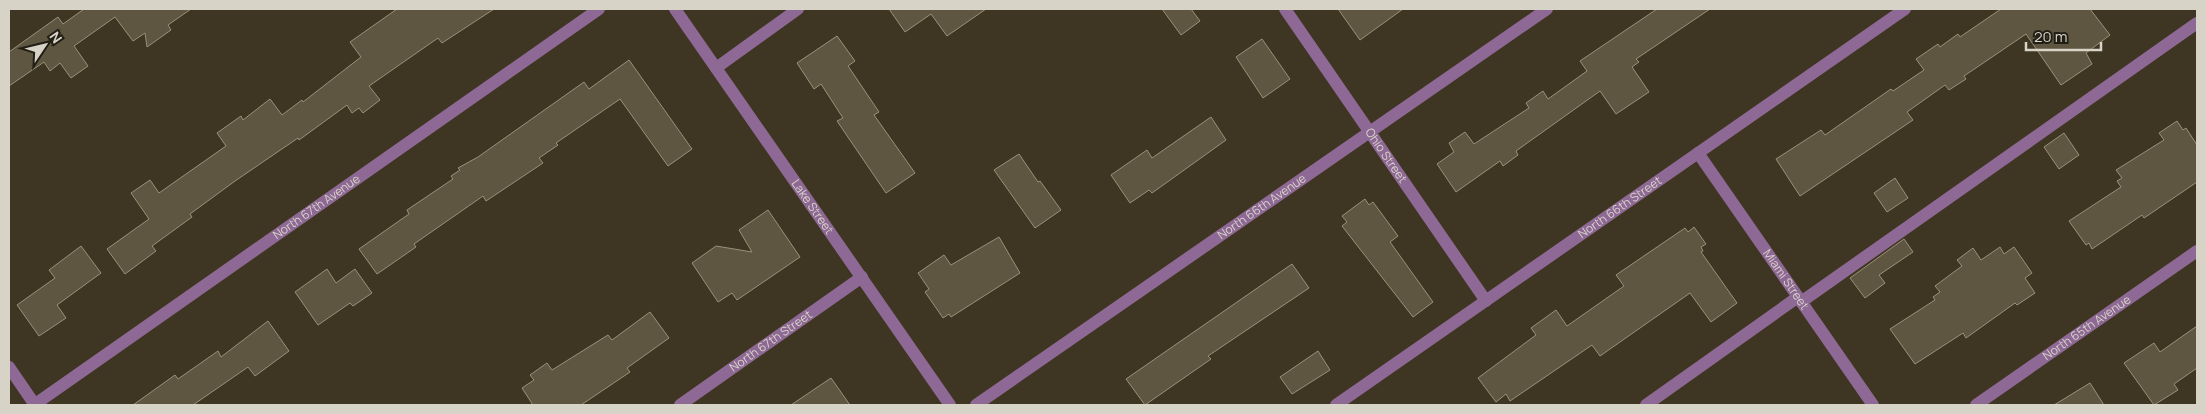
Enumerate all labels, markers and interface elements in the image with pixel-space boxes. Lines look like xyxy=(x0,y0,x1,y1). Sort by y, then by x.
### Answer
north arrow xyxy=(20,20,70,70)
scale bar xyxy=(2026,20,2101,52)
text: 20 m xyxy=(2034,26,2067,47)
text: N xyxy=(45,28,67,47)
street label: Ohio Street xyxy=(1361,124,1411,186)
street label: North 67th Avenue xyxy=(269,170,363,243)
street label: North 66th Avenue xyxy=(1214,170,1309,243)
street label: North 66th Street xyxy=(1574,172,1665,242)
street label: Lake Street xyxy=(788,176,838,238)
street label: Miami Street xyxy=(1759,246,1813,313)
street label: North 65th Avenue xyxy=(2039,291,2134,364)
street label: North 67th Street xyxy=(726,306,815,376)

